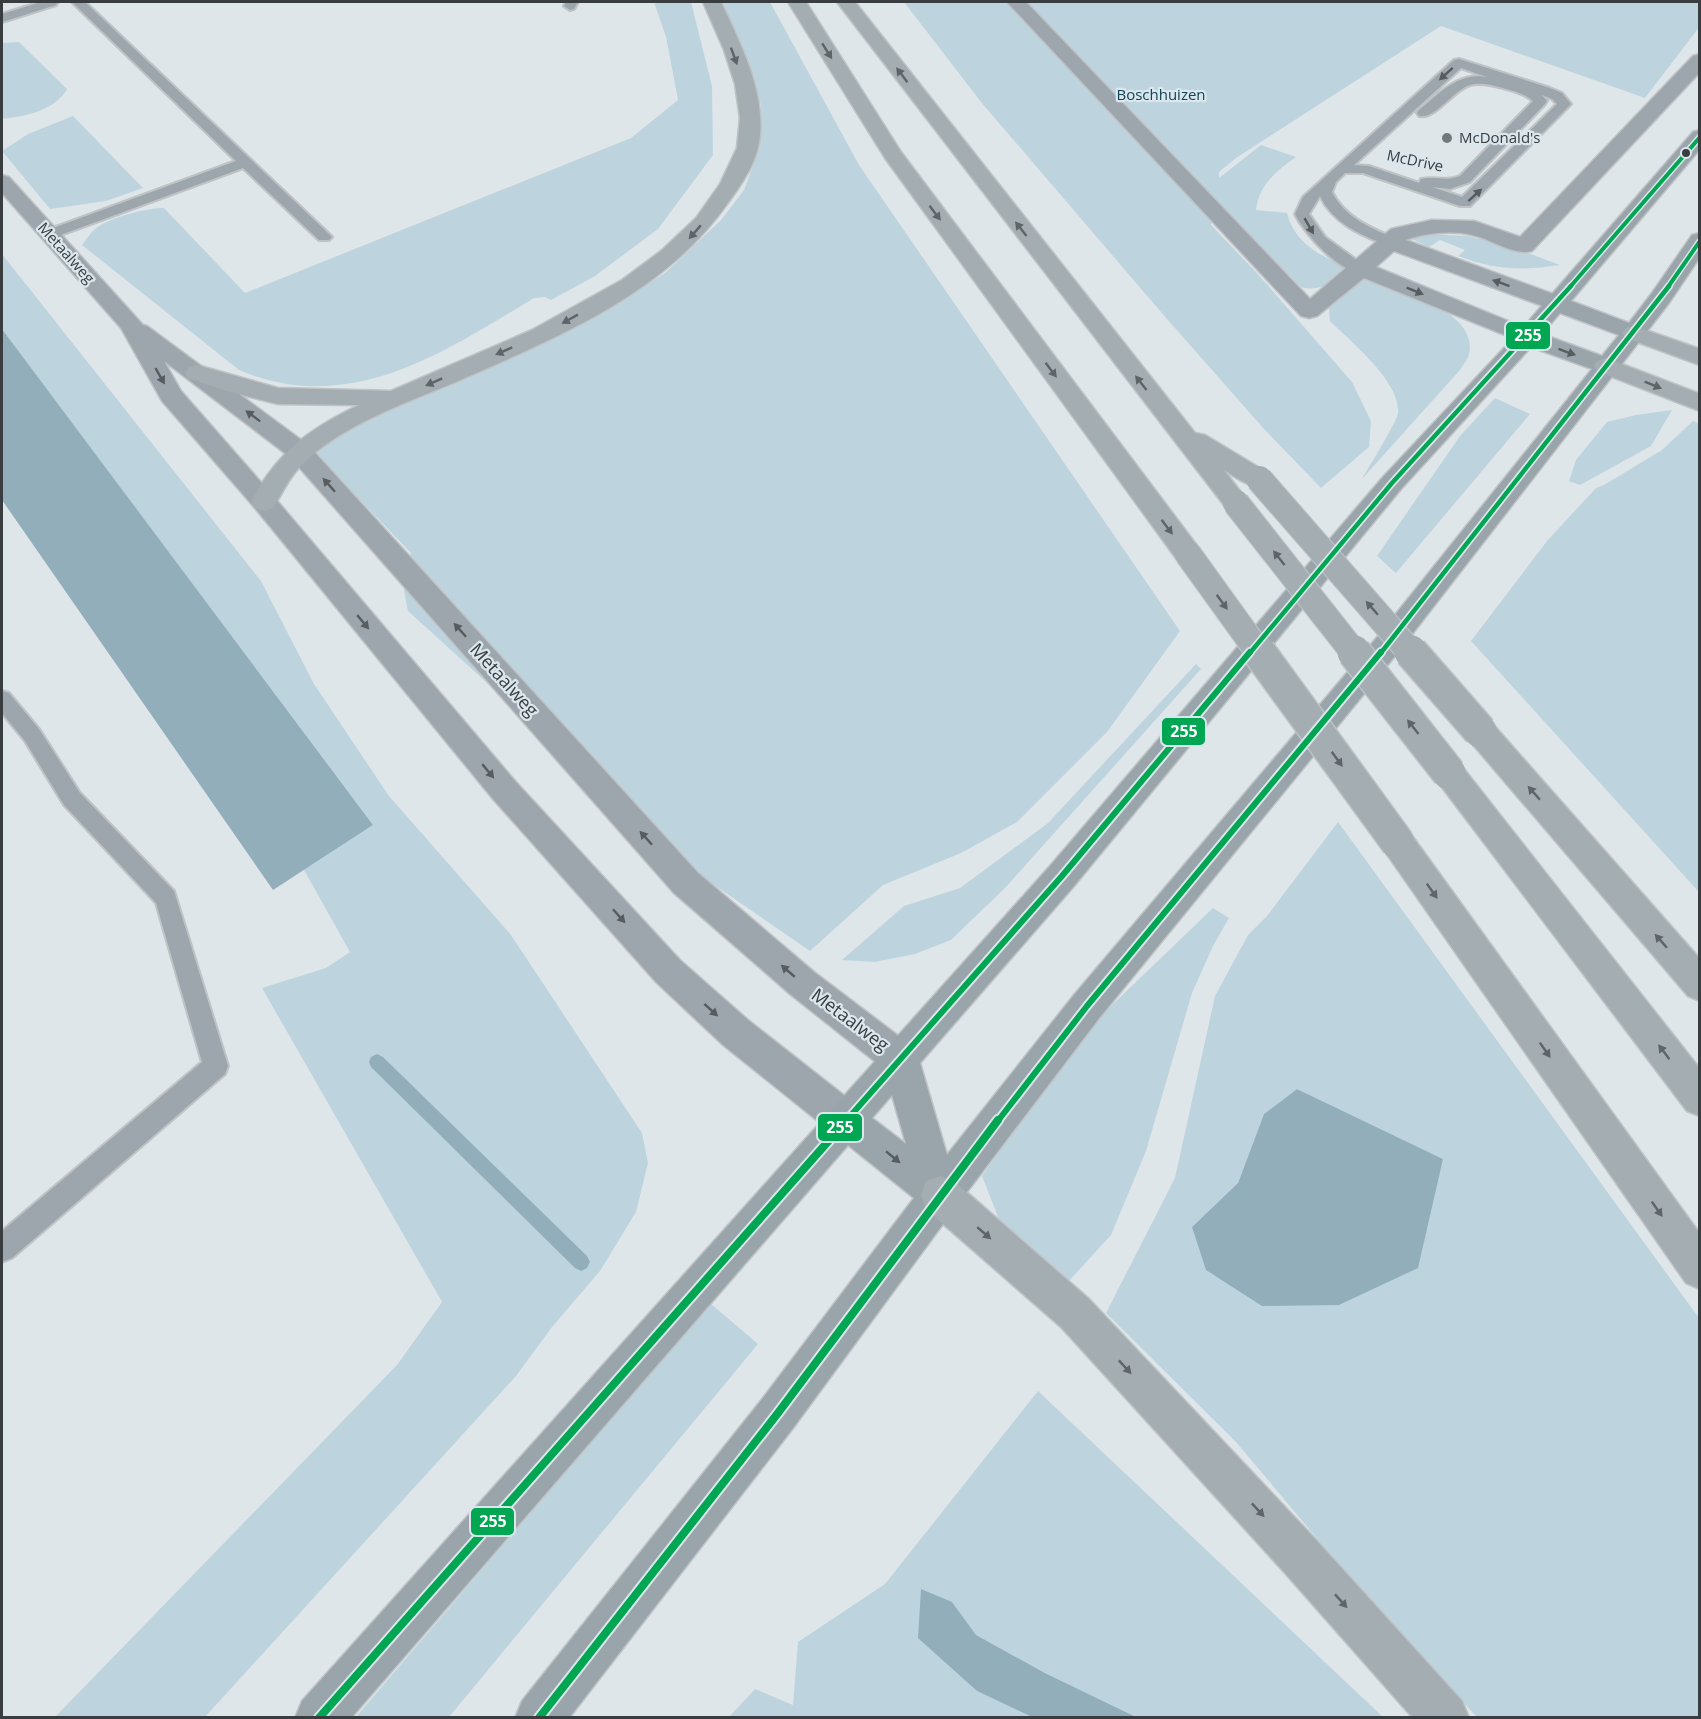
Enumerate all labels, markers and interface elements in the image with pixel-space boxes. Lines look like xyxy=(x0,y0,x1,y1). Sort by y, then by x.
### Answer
one-way arrow xyxy=(822,43,833,59)
one-way arrow xyxy=(730,47,739,65)
one-way arrow xyxy=(896,67,908,82)
one-way arrow xyxy=(1439,67,1454,81)
park label: Boschhuizen xyxy=(1116,84,1206,104)
place label: McDonald's xyxy=(1459,127,1541,147)
marker: McDonald's xyxy=(1440,131,1454,145)
street label: McDrive xyxy=(1385,144,1445,176)
unlabelled marker xyxy=(1680,147,1692,159)
one-way arrow xyxy=(1467,188,1482,202)
one-way arrow xyxy=(929,206,941,221)
street label: Metaalweg xyxy=(34,217,100,287)
one-way arrow xyxy=(1303,218,1314,235)
one-way arrow xyxy=(1015,221,1027,237)
one-way arrow xyxy=(689,224,702,239)
one-way arrow xyxy=(1492,278,1510,287)
one-way arrow xyxy=(1406,287,1424,296)
one-way arrow xyxy=(562,314,579,324)
line badge: 255 xyxy=(1505,321,1551,350)
text: 255 xyxy=(1514,324,1542,346)
one-way arrow xyxy=(495,346,512,355)
one-way arrow xyxy=(1558,347,1576,357)
one-way arrow xyxy=(1045,363,1057,378)
one-way arrow xyxy=(155,368,165,385)
one-way arrow xyxy=(1134,375,1147,391)
one-way arrow xyxy=(425,377,443,387)
one-way arrow xyxy=(1644,381,1662,390)
one-way arrow xyxy=(245,410,260,422)
one-way arrow xyxy=(323,478,336,493)
one-way arrow xyxy=(1161,519,1173,534)
one-way arrow xyxy=(1274,550,1286,565)
one-way arrow xyxy=(1216,593,1228,609)
one-way arrow xyxy=(1366,601,1379,616)
one-way arrow xyxy=(356,614,369,629)
one-way arrow xyxy=(453,623,467,638)
street label: Metaalweg xyxy=(465,637,544,721)
line badge: 255 xyxy=(1161,717,1206,746)
text: 255 xyxy=(1170,720,1198,742)
one-way arrow xyxy=(1407,720,1419,735)
one-way arrow xyxy=(1331,751,1343,767)
one-way arrow xyxy=(482,763,495,779)
one-way arrow xyxy=(1528,786,1541,801)
one-way arrow xyxy=(640,831,653,846)
one-way arrow xyxy=(1426,882,1438,898)
one-way arrow xyxy=(612,909,626,924)
one-way arrow xyxy=(1655,934,1668,949)
one-way arrow xyxy=(781,965,796,978)
street label: Metaalweg xyxy=(807,982,894,1056)
one-way arrow xyxy=(704,1003,718,1017)
one-way arrow xyxy=(1538,1042,1550,1057)
one-way arrow xyxy=(1659,1045,1671,1060)
line badge: 255 xyxy=(817,1113,863,1142)
text: 255 xyxy=(826,1116,854,1138)
one-way arrow xyxy=(885,1151,900,1163)
one-way arrow xyxy=(1651,1201,1662,1217)
one-way arrow xyxy=(976,1226,991,1239)
one-way arrow xyxy=(1118,1359,1131,1374)
one-way arrow xyxy=(1251,1502,1264,1517)
line badge: 255 xyxy=(470,1507,515,1536)
text: 255 xyxy=(479,1510,507,1532)
one-way arrow xyxy=(1334,1593,1347,1608)

